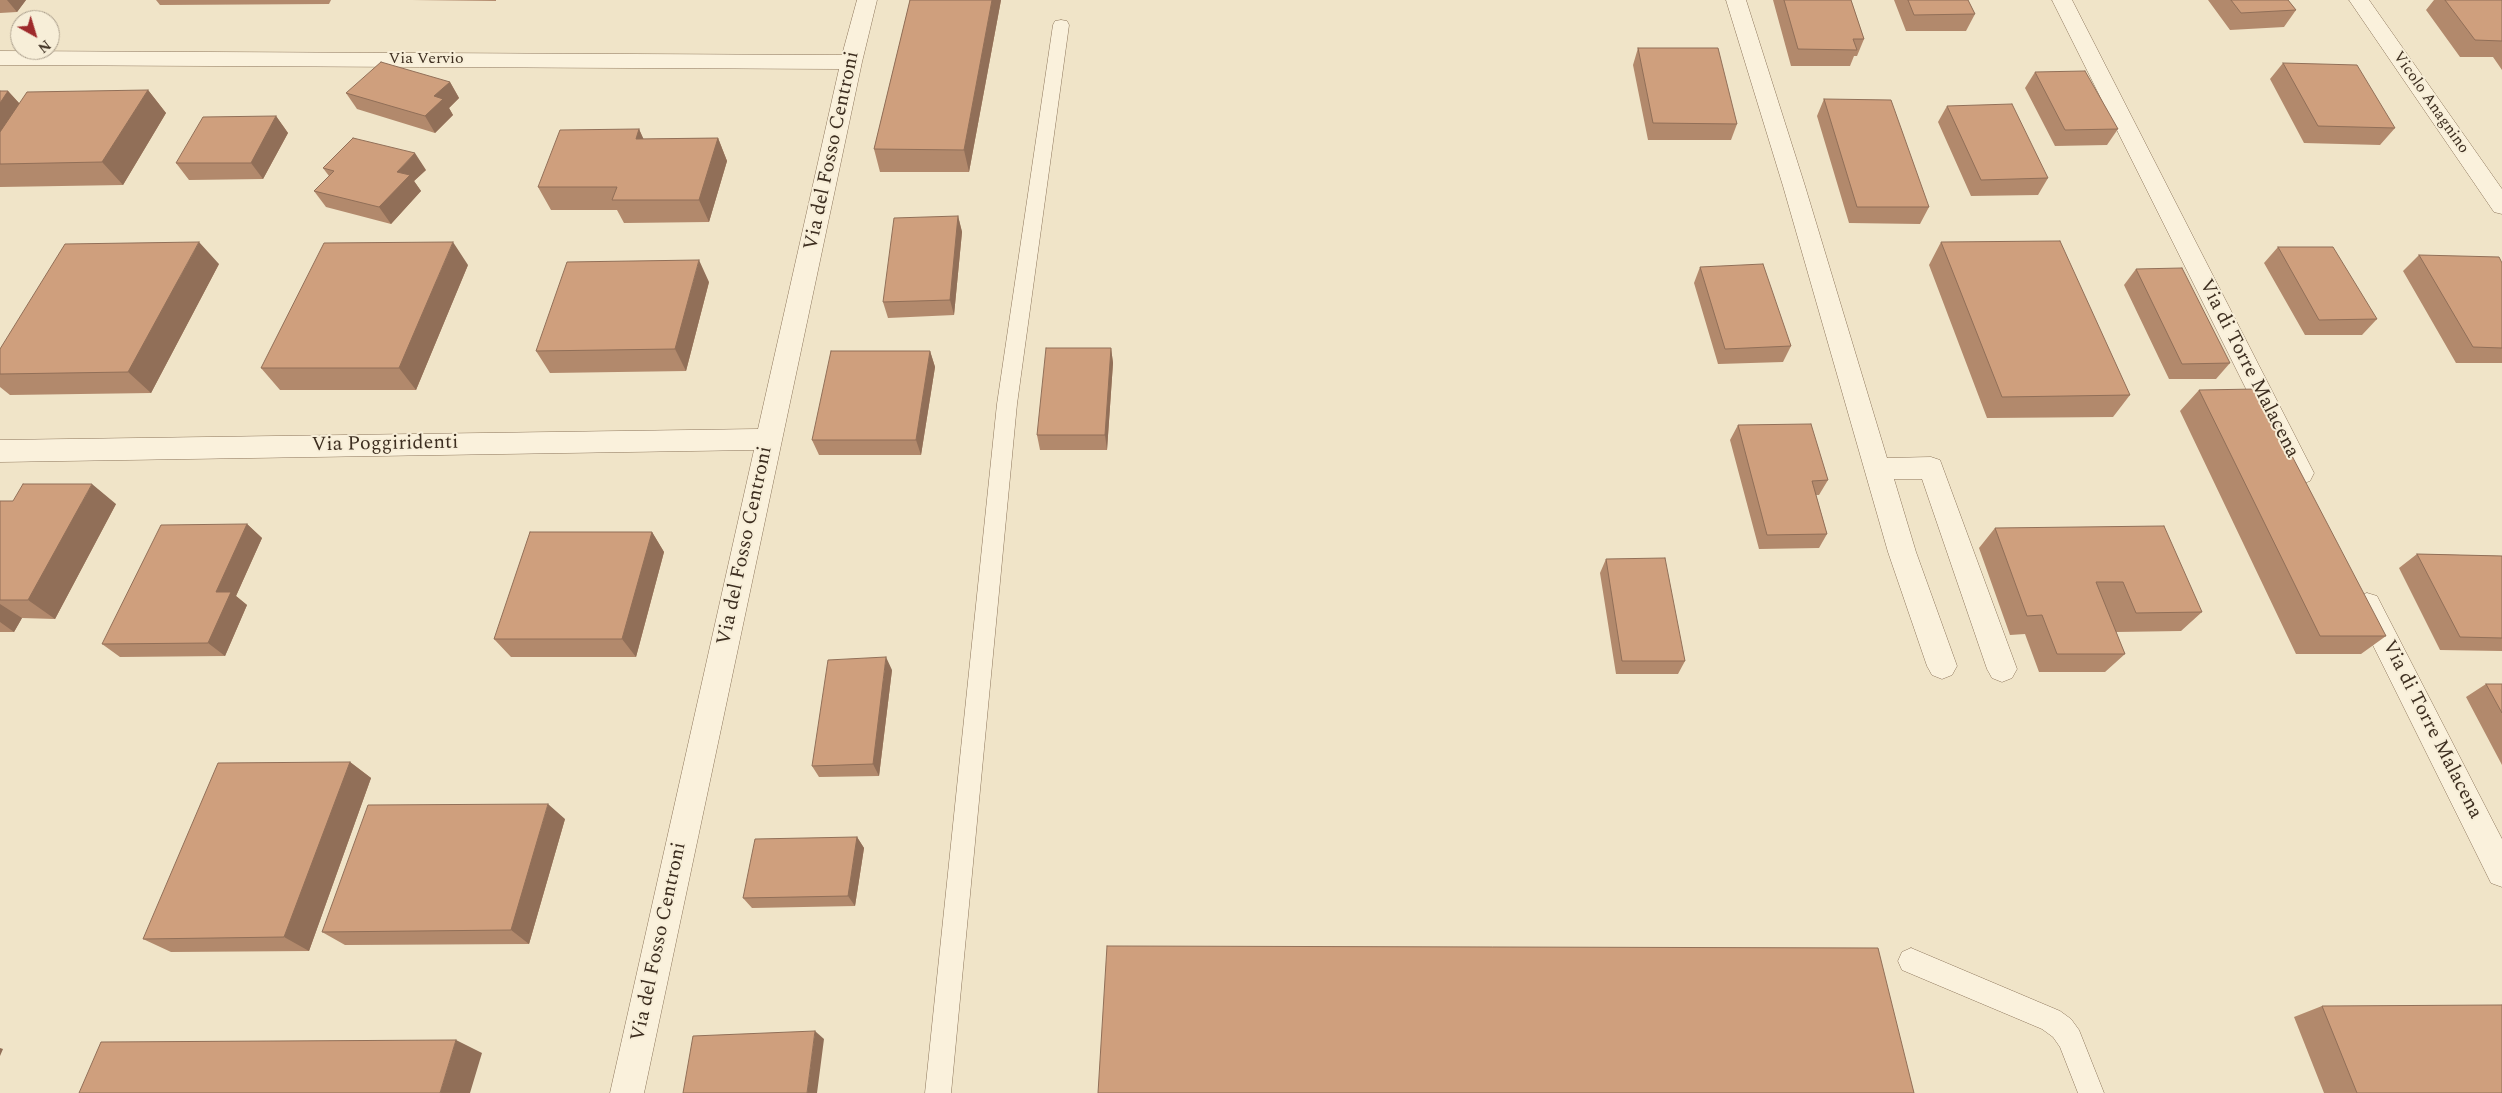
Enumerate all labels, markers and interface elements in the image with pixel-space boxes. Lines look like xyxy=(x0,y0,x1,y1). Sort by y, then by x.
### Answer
north arrow xyxy=(10,10,60,60)
text: N xyxy=(33,35,55,58)
street label: Vicolo Anagnino xyxy=(2388,48,2472,158)
street label: Via del Fosso Centroni xyxy=(800,49,866,253)
street label: Via Vervio xyxy=(388,50,464,70)
street label: Via di Torre Malacena xyxy=(2193,276,2303,462)
street label: Via Poggiridenti xyxy=(311,432,459,458)
street label: Via del Fosso Centroni xyxy=(713,444,779,648)
street label: Via di Torre Malacena xyxy=(2376,637,2486,823)
street label: Via del Fosso Centroni xyxy=(627,840,693,1044)

